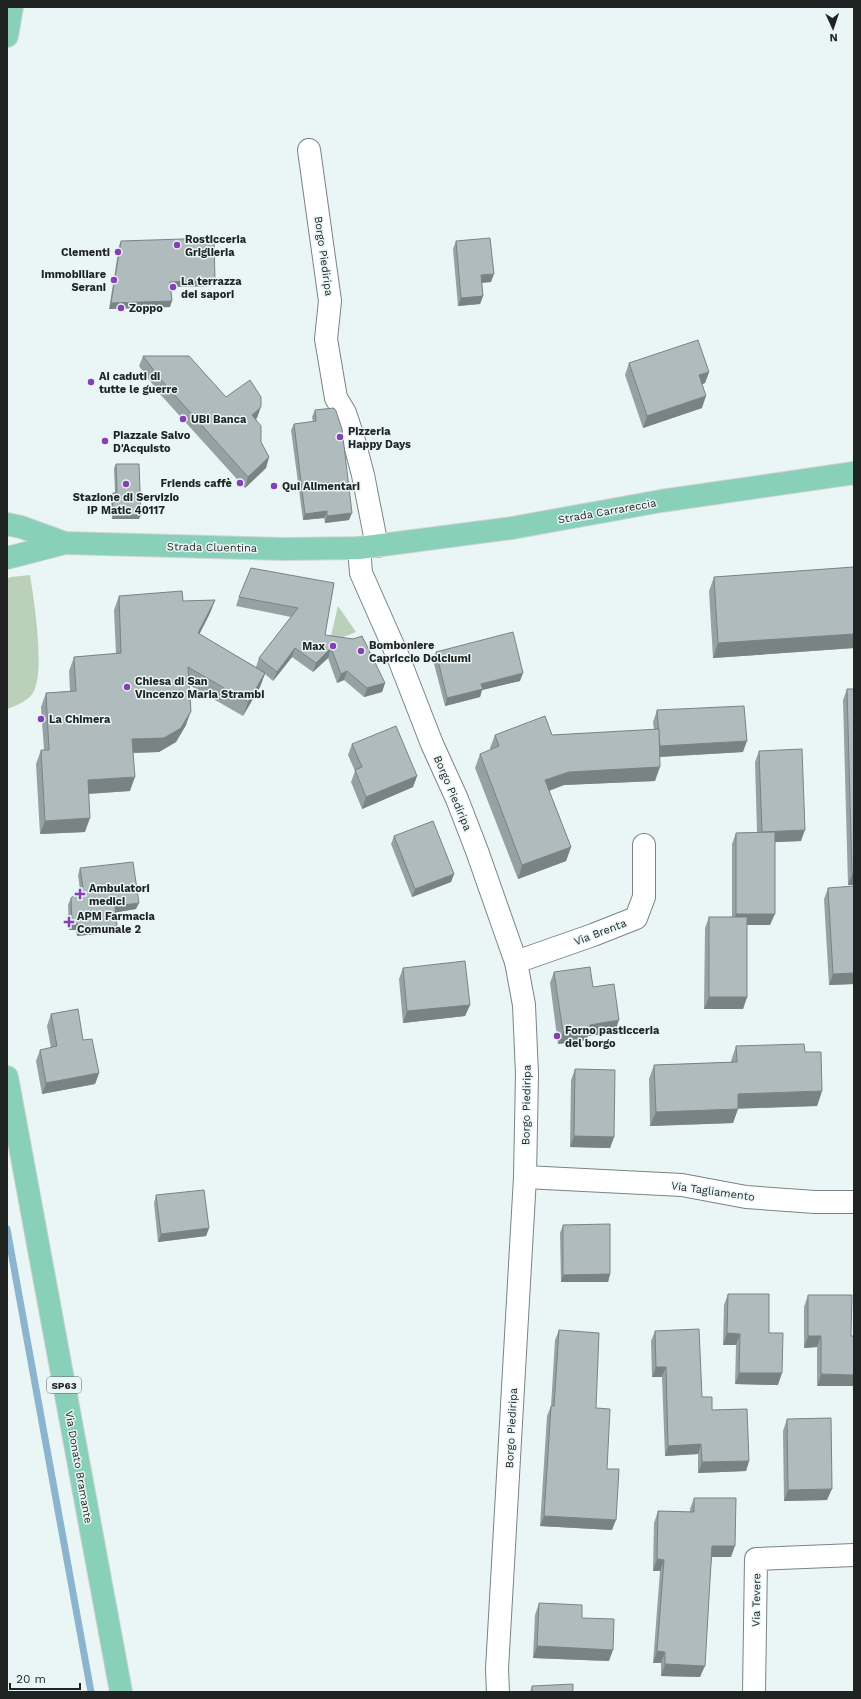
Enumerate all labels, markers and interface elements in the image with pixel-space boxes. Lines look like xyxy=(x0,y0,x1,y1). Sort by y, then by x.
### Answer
north arrow xyxy=(813,8,853,48)
text: N xyxy=(829,31,838,44)
street label: Borgo Piediripa xyxy=(311,215,336,297)
place label: Rosticceria Griglieria xyxy=(185,233,247,259)
marker: Rosticceria Griglieria xyxy=(172,240,182,250)
place label: Clementi xyxy=(61,246,110,259)
marker: Clementi xyxy=(113,247,123,257)
place label: Immobiliare Serani xyxy=(41,268,106,294)
marker: Immobiliare Serani xyxy=(109,275,119,285)
place label: La terrazza dei sapori xyxy=(181,275,242,301)
marker: La terrazza dei sapori xyxy=(168,282,178,292)
place label: Zoppo xyxy=(129,302,163,315)
marker: Zoppo xyxy=(116,303,126,313)
place label: Ai caduti di tutte le guerre xyxy=(99,370,178,396)
marker: Ai caduti di tutte le guerre xyxy=(86,377,96,387)
place label: UBI Banca xyxy=(191,413,247,426)
marker: UBI Banca xyxy=(178,414,188,424)
place label: Pizzeria Happy Days xyxy=(348,425,411,451)
place label: Piazzale Salvo D'Acquisto xyxy=(113,429,191,455)
marker: Pizzeria Happy Days xyxy=(335,432,345,442)
marker: Piazzale Salvo D'Acquisto xyxy=(100,436,110,446)
place label: Friends caffè xyxy=(161,477,232,490)
marker: Friends caffè xyxy=(235,478,245,488)
marker: Stazione di Servizio IP Matic 40117 xyxy=(121,479,131,489)
place label: Qui Alimentari xyxy=(282,480,360,493)
marker: Qui Alimentari xyxy=(269,481,279,491)
place label: Stazione di Servizio IP Matic 40117 xyxy=(73,491,180,517)
street label: Strada Carrareccia xyxy=(557,496,657,527)
street label: Strada Cluentina xyxy=(167,540,257,555)
place label: Bomboniere Capriccio Dolciumi xyxy=(369,639,471,665)
place label: Max xyxy=(302,640,326,653)
marker: Max xyxy=(328,641,338,651)
marker: Bomboniere Capriccio Dolciumi xyxy=(356,646,366,656)
place label: Chiesa di San Vincenzo Maria Strambi xyxy=(135,675,264,701)
marker: Chiesa di San Vincenzo Maria Strambi xyxy=(122,682,132,692)
place label: La Chimera xyxy=(49,713,111,726)
marker: La Chimera xyxy=(36,714,46,724)
street label: Borgo Piediripa xyxy=(431,754,474,833)
place label: Ambulatori medici xyxy=(89,882,150,908)
marker: Ambulatori medici xyxy=(74,888,86,900)
place label: APM Farmacia Comunale 2 xyxy=(77,910,155,936)
marker: APM Farmacia Comunale 2 xyxy=(64,917,74,927)
street label: Via Brenta xyxy=(572,917,628,948)
place label: Forno pasticceria del borgo xyxy=(565,1024,660,1050)
marker: Forno pasticceria del borgo xyxy=(552,1031,562,1041)
street label: Borgo Piediripa xyxy=(519,1065,534,1145)
street label: Via Tagliamento xyxy=(670,1179,756,1204)
road number: SP63 xyxy=(47,1377,81,1393)
street label: Borgo Piediripa xyxy=(503,1387,520,1469)
street label: Via Donato Bramante xyxy=(62,1410,95,1524)
street label: Via Tevere xyxy=(750,1573,763,1627)
scale bar xyxy=(10,1665,80,1691)
text: 20 m xyxy=(16,1672,46,1686)

